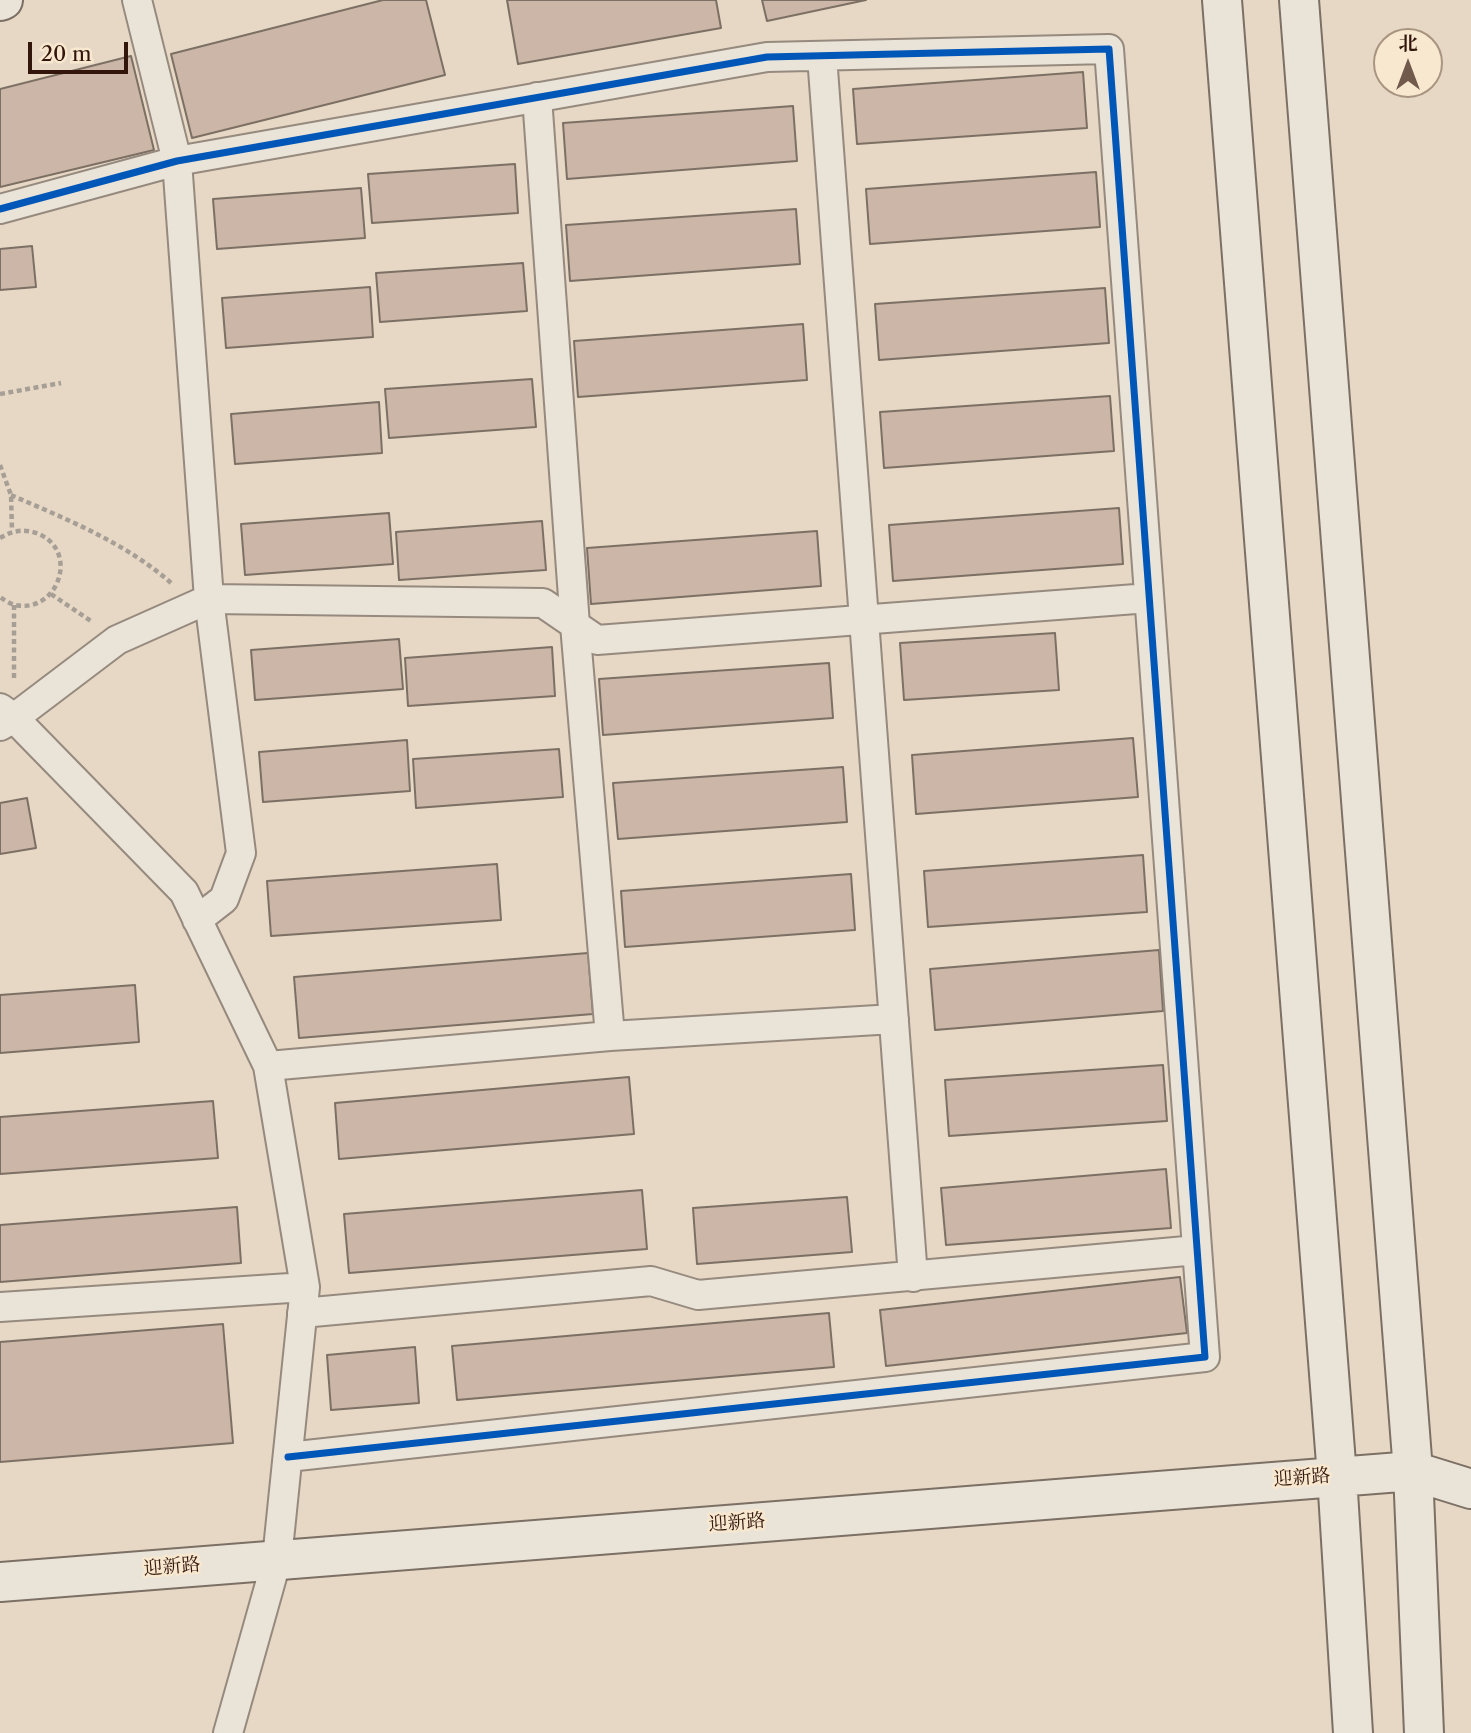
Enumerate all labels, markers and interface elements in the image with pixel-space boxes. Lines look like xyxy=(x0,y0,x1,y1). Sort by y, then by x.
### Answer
scale bar xyxy=(32,28,131,72)
north arrow xyxy=(1373,28,1443,98)
text: 北 xyxy=(1398,32,1418,55)
text: 20 m xyxy=(41,41,92,66)
street label: 迎新路 xyxy=(1273,1465,1331,1491)
street label: 迎新路 xyxy=(708,1510,766,1536)
street label: 迎新路 xyxy=(143,1553,201,1581)

